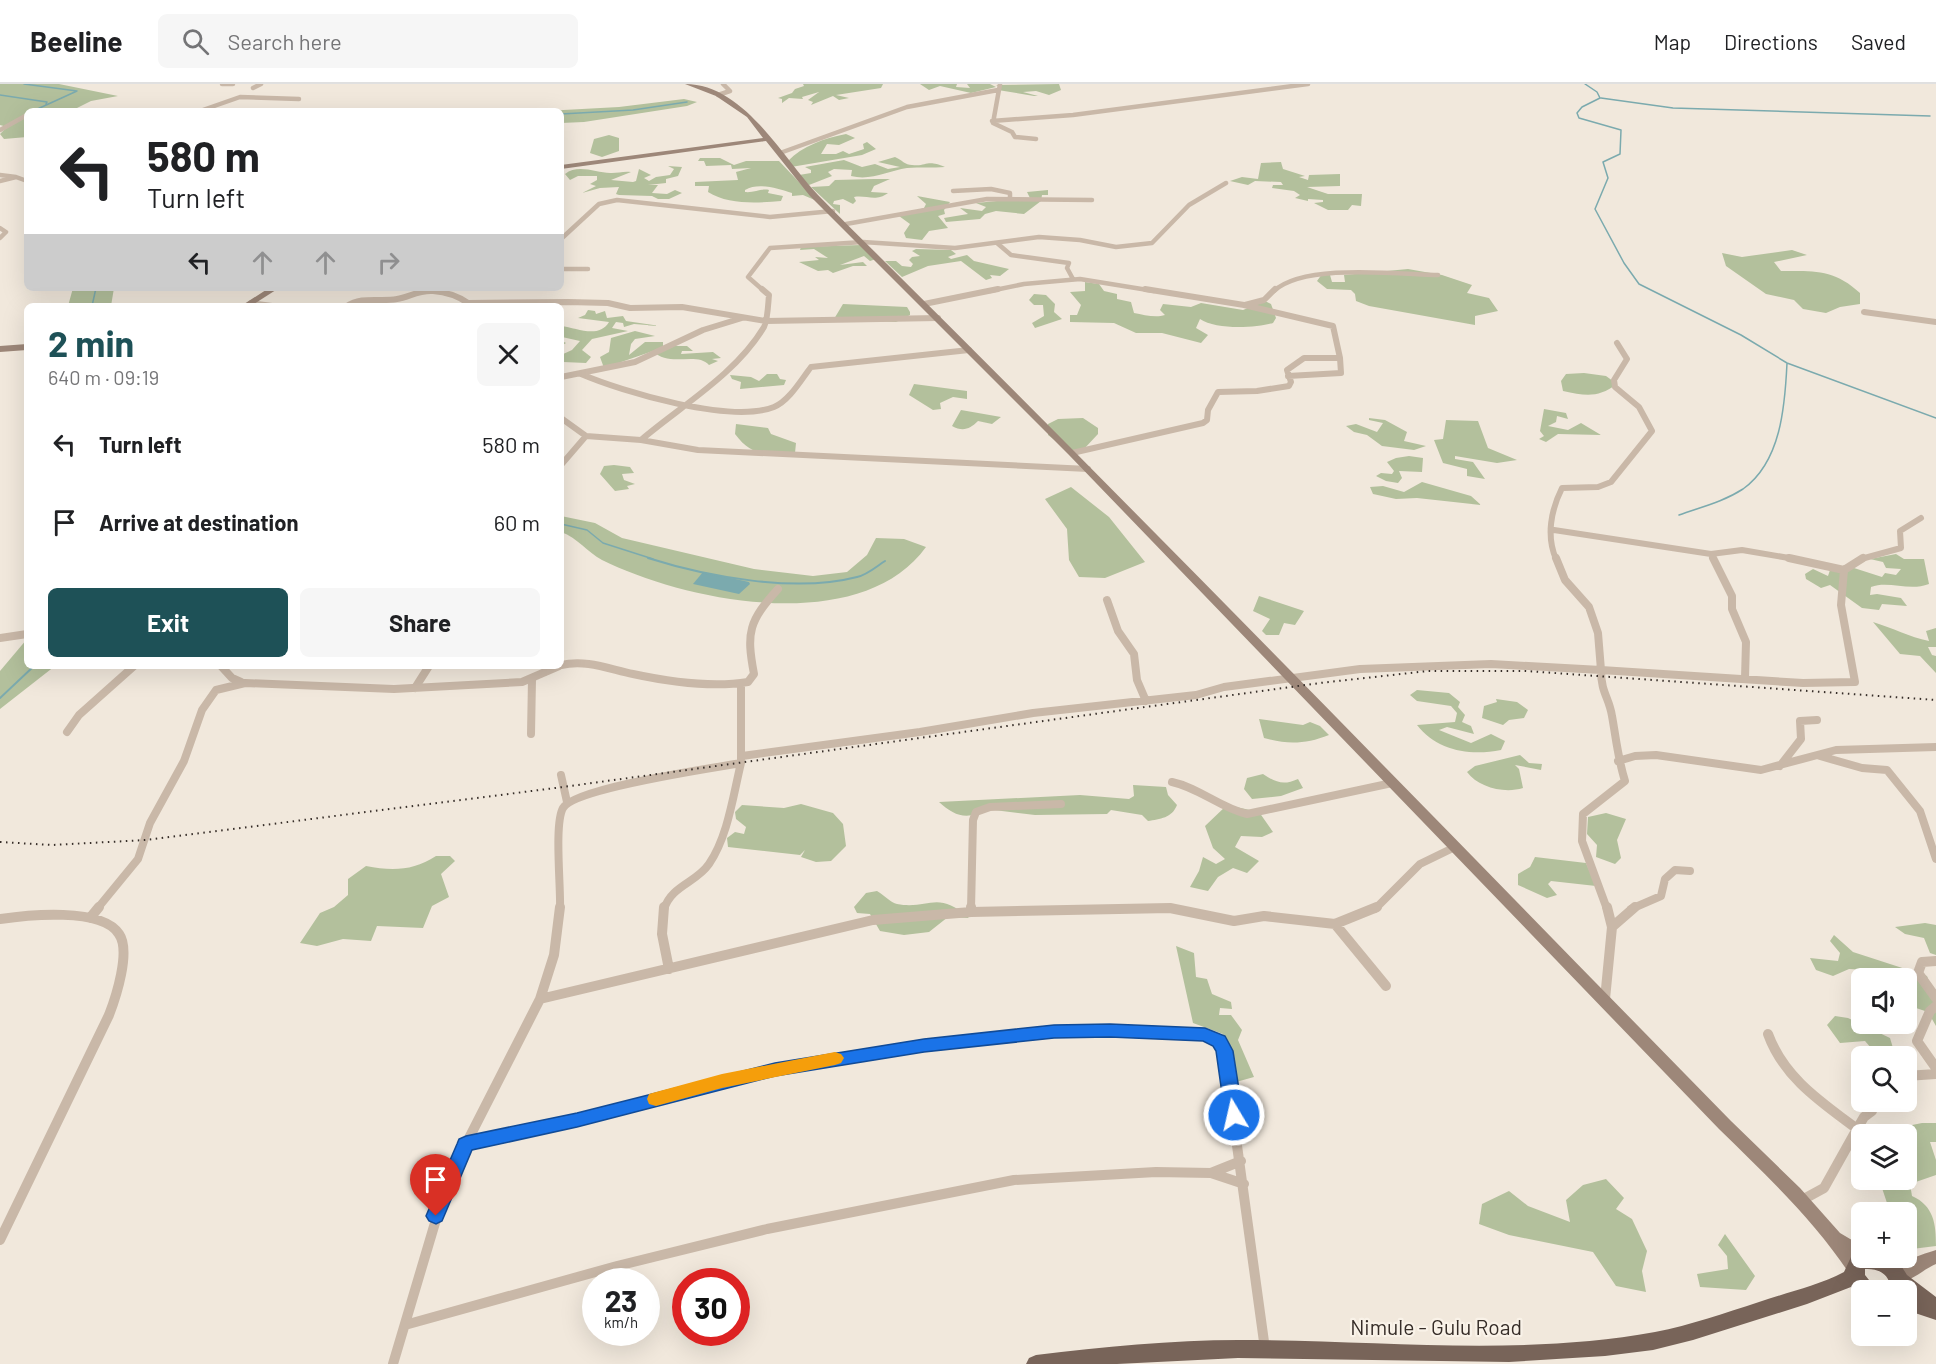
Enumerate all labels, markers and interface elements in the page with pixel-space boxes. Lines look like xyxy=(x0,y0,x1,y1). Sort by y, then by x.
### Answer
search box xyxy=(158,14,578,68)
text: Beeline xyxy=(30,24,122,58)
icon: search xyxy=(179,25,212,58)
text: Search here xyxy=(227,28,342,54)
text: Map xyxy=(1654,29,1691,54)
text: Directions xyxy=(1724,29,1818,54)
text: Saved xyxy=(1851,29,1906,54)
text: 580 m xyxy=(147,130,260,180)
icon: left xyxy=(48,132,126,210)
text: Turn left xyxy=(147,181,245,213)
icon: left xyxy=(183,246,216,279)
icon: ahead xyxy=(246,246,279,279)
icon: ahead xyxy=(309,246,342,279)
icon: right xyxy=(372,246,405,279)
text: 2 min xyxy=(48,321,134,364)
button: close xyxy=(477,323,540,386)
text: 640 m · 09:19 xyxy=(48,365,159,389)
icon: left xyxy=(48,428,81,461)
text: Turn left xyxy=(99,431,182,457)
text: 580 m xyxy=(482,431,540,457)
icon: arrive xyxy=(48,506,81,539)
text: Arrive at destination xyxy=(99,509,298,535)
text: 60 m xyxy=(494,509,540,535)
button: Exit xyxy=(48,588,288,657)
button: Share xyxy=(300,588,540,657)
map controls xyxy=(1851,968,1917,1346)
button: sound xyxy=(1851,968,1917,1034)
button: search xyxy=(1851,1046,1917,1112)
position arrow xyxy=(1202,1083,1266,1147)
button: layers xyxy=(1851,1124,1917,1190)
pin xyxy=(410,1154,461,1216)
icon: arrive xyxy=(419,1163,452,1196)
button: + xyxy=(1851,1202,1917,1268)
speed limit sign: 30 xyxy=(672,1268,750,1346)
button: − xyxy=(1851,1280,1917,1346)
text: 23 xyxy=(605,1282,637,1318)
text: km/h xyxy=(604,1313,638,1331)
street label: Nimule - Gulu Road xyxy=(1350,1314,1522,1339)

